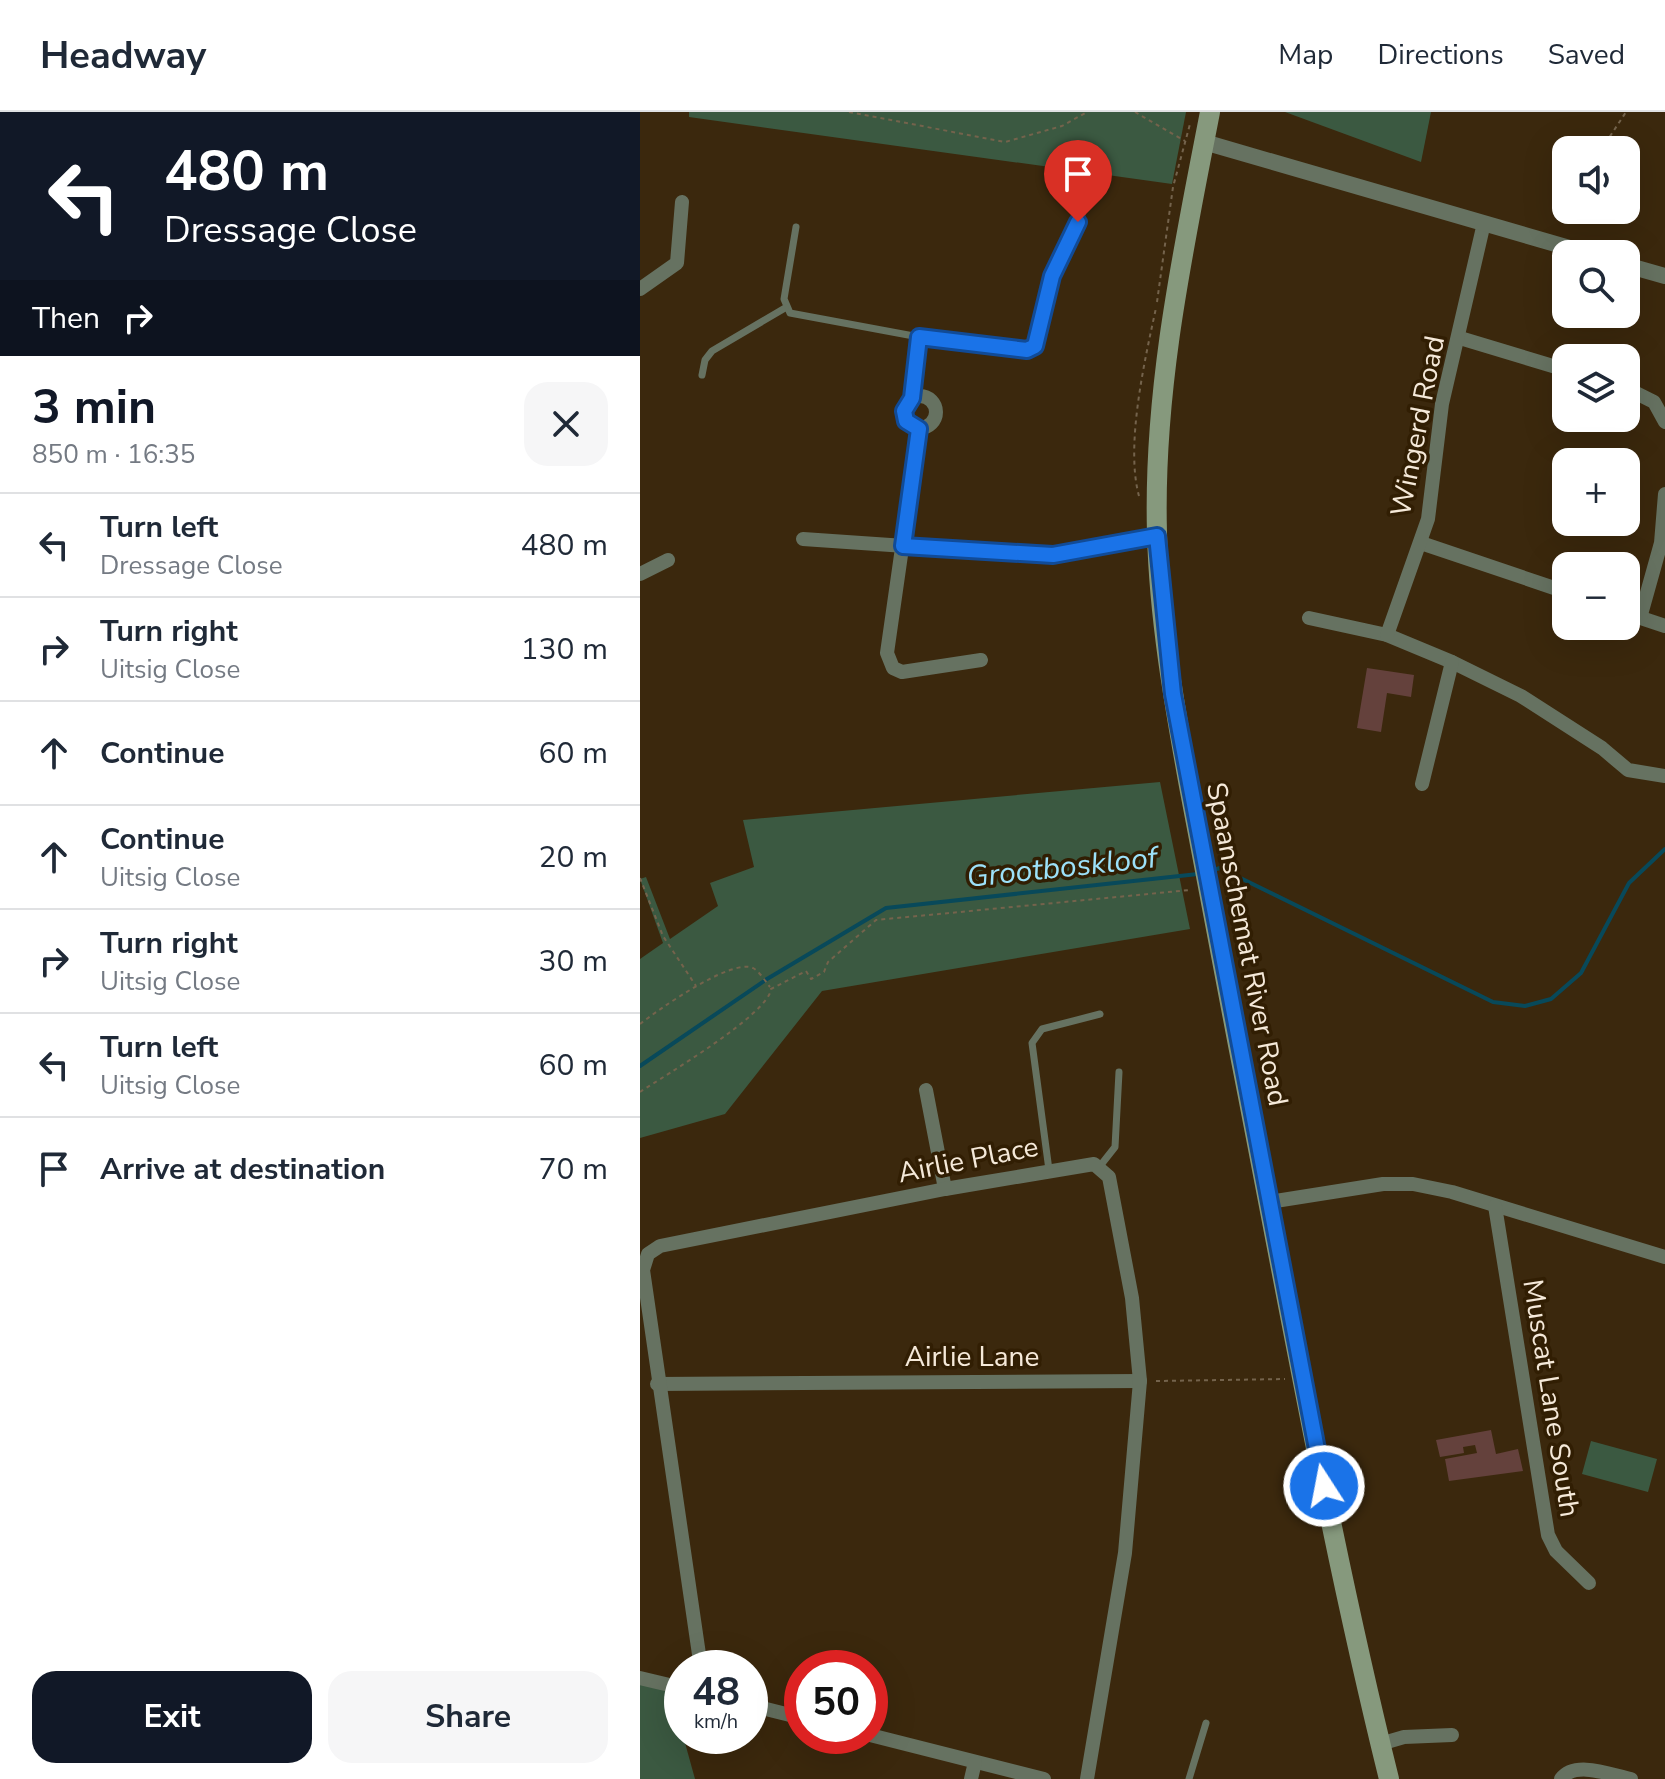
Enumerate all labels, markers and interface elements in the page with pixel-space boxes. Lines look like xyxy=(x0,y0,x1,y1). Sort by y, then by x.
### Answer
text: Headway xyxy=(40,30,206,81)
text: Map xyxy=(1278,36,1333,74)
text: Directions xyxy=(1377,36,1504,74)
text: Saved xyxy=(1548,36,1625,74)
text: 480 m xyxy=(164,133,329,210)
map controls xyxy=(1552,136,1640,640)
button: sound xyxy=(1552,136,1640,224)
pin xyxy=(1044,140,1112,222)
icon: left xyxy=(32,144,136,248)
icon: arrive xyxy=(1056,152,1100,196)
text: Dressage Close xyxy=(164,206,417,255)
button: search xyxy=(1552,240,1640,328)
icon: right xyxy=(116,296,160,340)
text: Then xyxy=(32,298,100,339)
street label: Wingerd Road xyxy=(1382,333,1454,520)
button: layers xyxy=(1552,344,1640,432)
text: 3 min xyxy=(32,374,156,440)
button: close xyxy=(524,382,608,466)
text: 850 m · 16:35 xyxy=(32,437,195,472)
button: + xyxy=(1552,448,1640,536)
text: Turn left xyxy=(100,507,218,548)
icon: left xyxy=(32,523,76,567)
text: 480 m xyxy=(521,525,608,566)
text: Dressage Close xyxy=(100,548,283,583)
button: − xyxy=(1552,552,1640,640)
text: Turn right xyxy=(100,611,238,652)
icon: right xyxy=(32,627,76,671)
text: 130 m xyxy=(521,629,608,670)
text: Uitsig Close xyxy=(100,652,240,687)
icon: ahead xyxy=(32,731,76,775)
text: Continue xyxy=(100,733,225,774)
text: 60 m xyxy=(539,733,608,774)
street label: Spaanschemat River Road xyxy=(1197,779,1297,1109)
text: Continue xyxy=(100,819,225,860)
icon: ahead xyxy=(32,835,76,879)
text: 20 m xyxy=(539,837,608,878)
water label: Grootboskloof xyxy=(965,837,1162,898)
text: Uitsig Close xyxy=(100,860,240,895)
text: Turn right xyxy=(100,923,238,964)
icon: right xyxy=(32,939,76,983)
text: 30 m xyxy=(539,941,608,982)
text: Uitsig Close xyxy=(100,964,240,999)
text: Turn left xyxy=(100,1027,218,1068)
icon: left xyxy=(32,1043,76,1087)
text: 60 m xyxy=(539,1045,608,1086)
text: Uitsig Close xyxy=(100,1068,240,1103)
street label: Airlie Place xyxy=(895,1128,1042,1192)
icon: arrive xyxy=(32,1147,76,1191)
text: Arrive at destination xyxy=(100,1149,385,1190)
text: 70 m xyxy=(539,1149,608,1190)
street label: Muscat Lane South xyxy=(1513,1277,1589,1520)
street label: Airlie Lane xyxy=(905,1338,1039,1376)
position arrow xyxy=(1282,1444,1366,1528)
speed limit sign: 50 xyxy=(784,1650,888,1754)
text: 48 xyxy=(692,1665,740,1719)
button: Exit xyxy=(32,1671,312,1763)
button: Share xyxy=(328,1671,608,1763)
text: km/h xyxy=(694,1708,738,1735)

